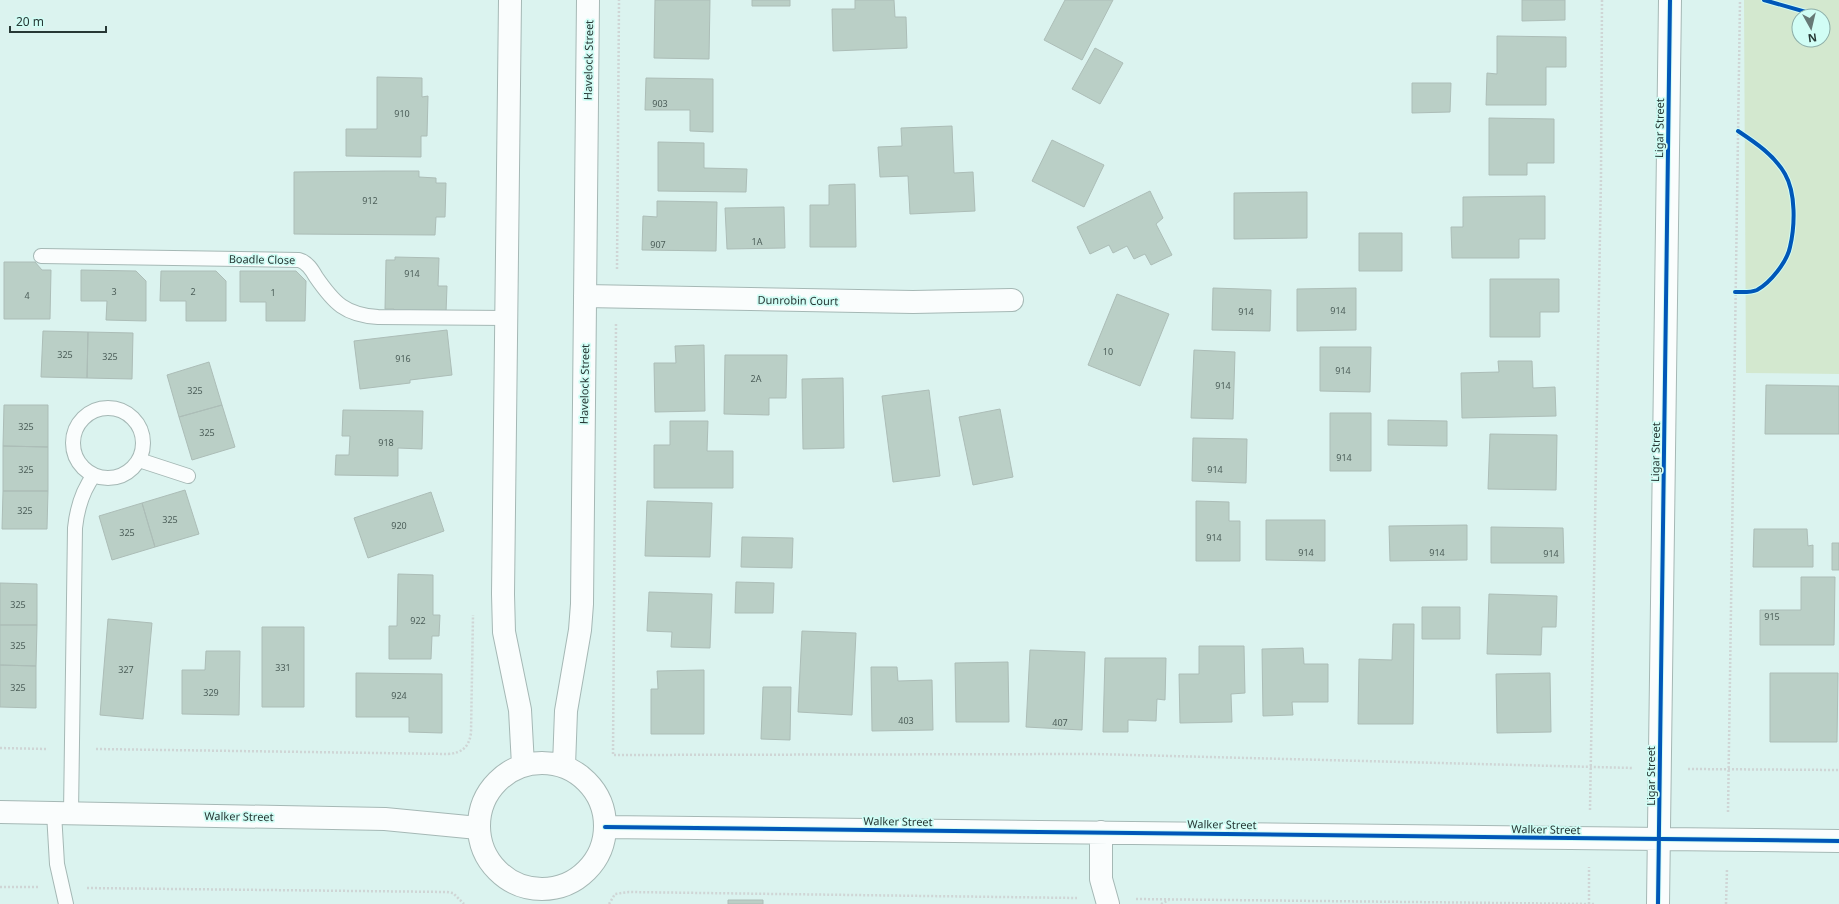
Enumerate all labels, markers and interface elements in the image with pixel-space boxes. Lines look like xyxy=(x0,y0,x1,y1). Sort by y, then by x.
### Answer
scale bar xyxy=(10,8,106,34)
north arrow xyxy=(1791,8,1831,48)
text: 20 m xyxy=(16,13,44,30)
street label: Havelock Street xyxy=(580,20,596,100)
text: N xyxy=(1807,30,1818,46)
house number: 903 xyxy=(652,97,668,110)
street label: Ligar Street xyxy=(1651,98,1667,158)
house number: 910 xyxy=(394,107,410,120)
house number: 912 xyxy=(362,194,378,207)
house number: 1A xyxy=(752,235,763,248)
house number: 907 xyxy=(650,238,666,251)
street label: Boadle Close xyxy=(229,251,295,267)
house number: 914 xyxy=(404,267,420,280)
house number: 3 xyxy=(111,285,117,298)
house number: 2 xyxy=(190,285,196,298)
house number: 1 xyxy=(270,286,276,299)
house number: 4 xyxy=(24,289,30,302)
street label: Dunrobin Court xyxy=(757,292,839,308)
house number: 914 xyxy=(1330,304,1346,317)
house number: 914 xyxy=(1238,305,1254,318)
street label: Havelock Street xyxy=(576,344,592,424)
house number: 10 xyxy=(1103,345,1113,358)
house number: 325 xyxy=(57,348,73,361)
house number: 325 xyxy=(102,350,118,363)
house number: 916 xyxy=(395,352,411,365)
house number: 914 xyxy=(1335,364,1351,377)
house number: 2A xyxy=(751,372,762,385)
house number: 914 xyxy=(1215,379,1231,392)
house number: 325 xyxy=(187,384,203,397)
house number: 325 xyxy=(18,420,34,433)
street label: Ligar Street xyxy=(1647,422,1663,482)
house number: 325 xyxy=(199,426,215,439)
house number: 918 xyxy=(378,436,394,449)
house number: 914 xyxy=(1336,451,1352,464)
house number: 325 xyxy=(18,463,34,476)
house number: 914 xyxy=(1207,463,1223,476)
house number: 325 xyxy=(17,504,33,517)
house number: 325 xyxy=(162,513,178,526)
house number: 920 xyxy=(391,519,407,532)
house number: 325 xyxy=(119,526,135,539)
house number: 914 xyxy=(1206,531,1222,544)
house number: 914 xyxy=(1298,546,1314,559)
house number: 914 xyxy=(1429,546,1445,559)
house number: 914 xyxy=(1543,547,1559,560)
house number: 325 xyxy=(10,598,26,611)
house number: 915 xyxy=(1764,610,1780,623)
house number: 922 xyxy=(410,614,426,627)
house number: 325 xyxy=(10,639,26,652)
house number: 331 xyxy=(275,661,291,674)
house number: 327 xyxy=(118,663,134,676)
house number: 325 xyxy=(10,681,26,694)
house number: 329 xyxy=(203,686,219,699)
house number: 924 xyxy=(391,689,407,702)
house number: 403 xyxy=(898,714,914,727)
house number: 407 xyxy=(1052,716,1068,729)
street label: Ligar Street xyxy=(1643,746,1658,806)
street label: Walker Street xyxy=(204,808,274,824)
street label: Walker Street xyxy=(863,813,933,829)
street label: Walker Street xyxy=(1187,816,1257,832)
street label: Walker Street xyxy=(1511,821,1581,837)

